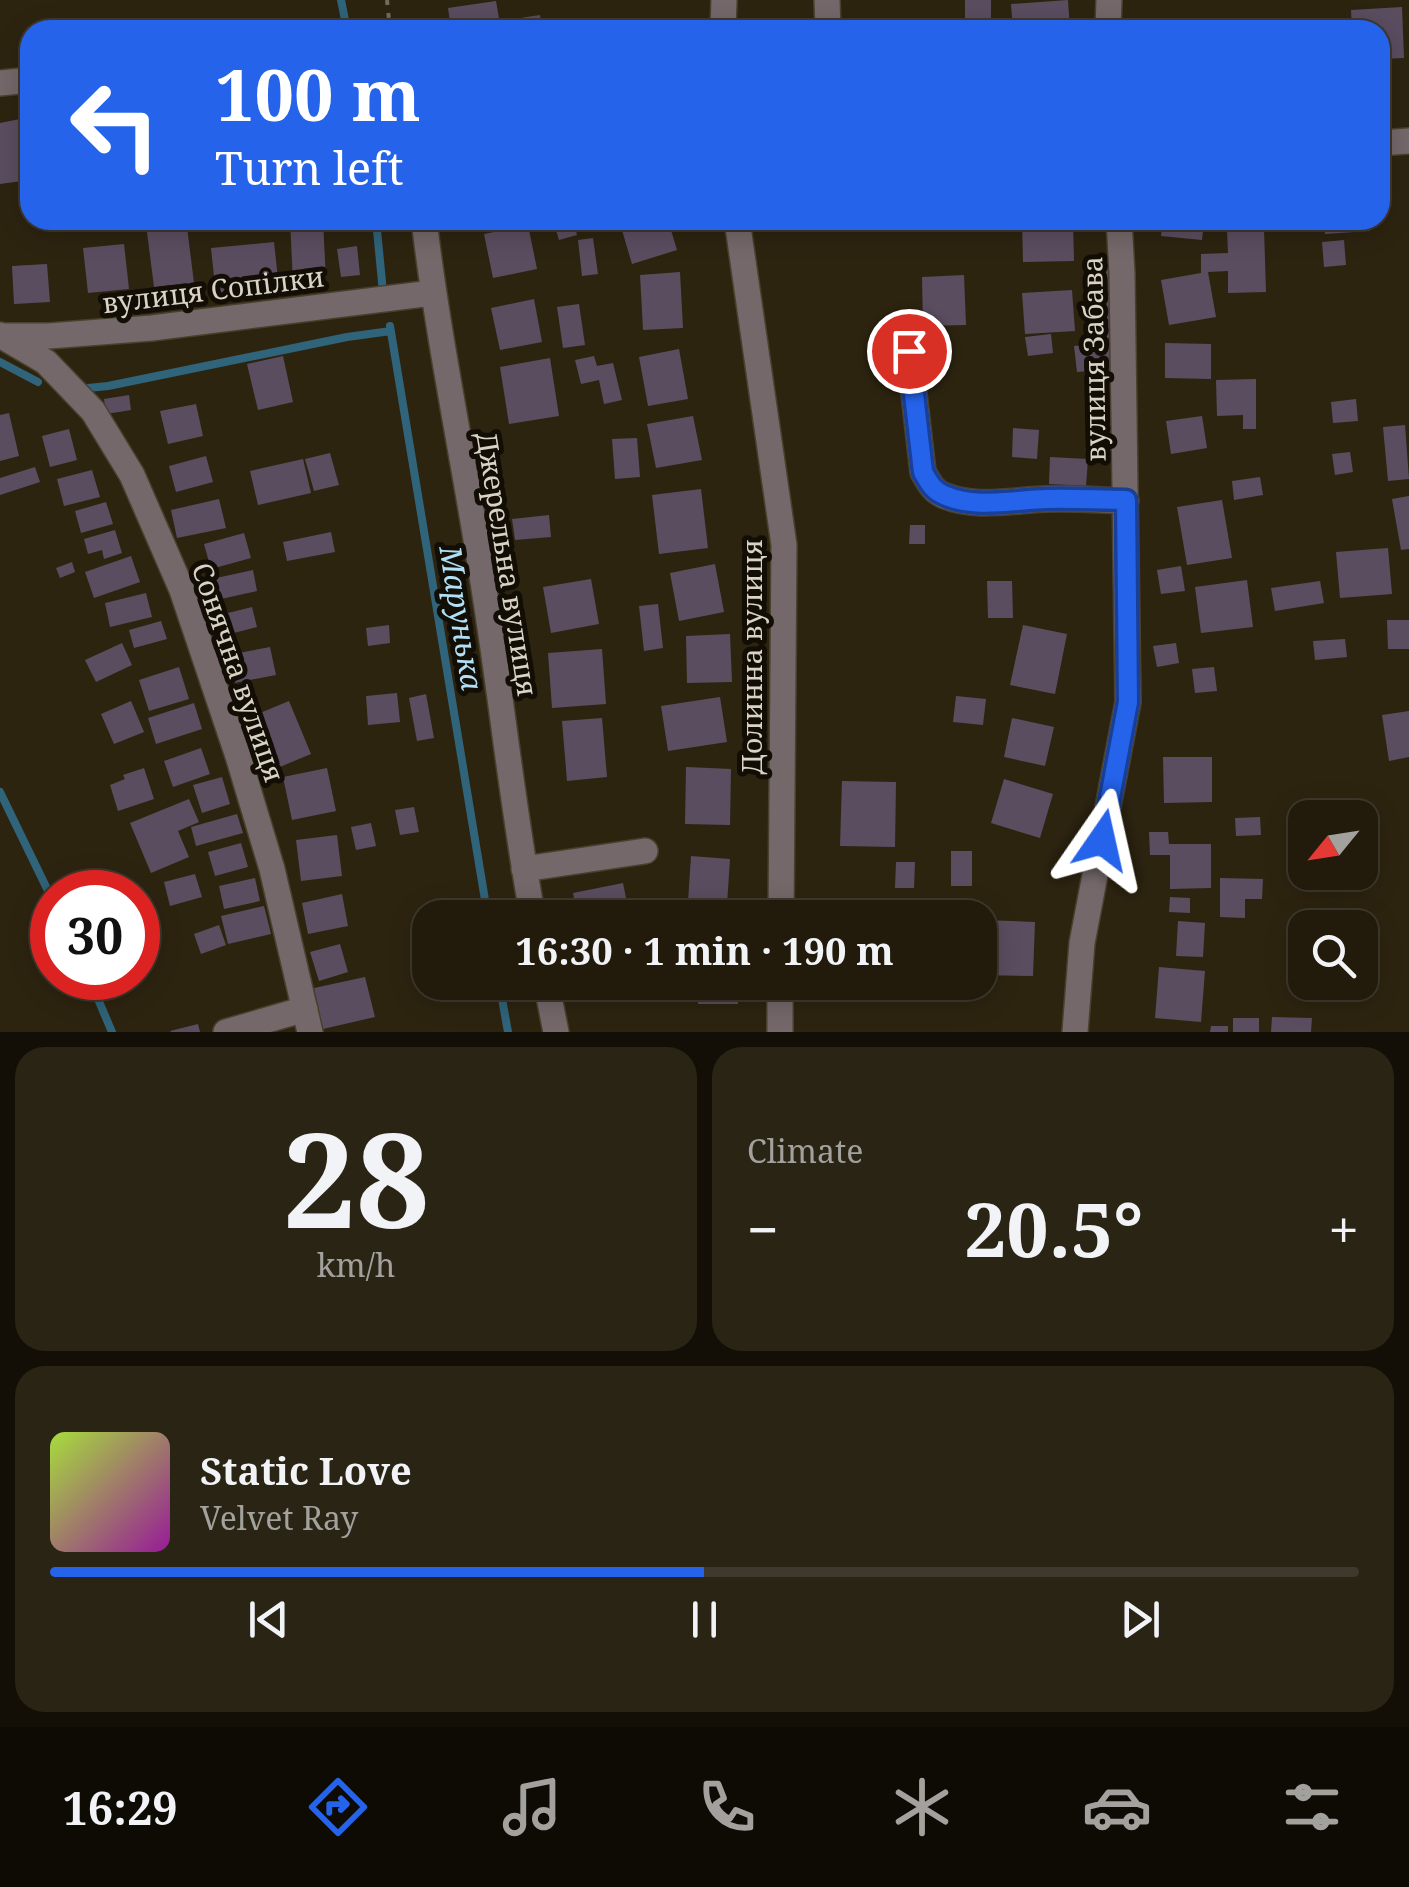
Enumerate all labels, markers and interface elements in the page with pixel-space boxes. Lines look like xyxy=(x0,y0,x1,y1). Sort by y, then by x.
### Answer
text: 100 m xyxy=(215,46,421,142)
icon: left xyxy=(50,60,180,190)
text: Turn left xyxy=(215,137,404,198)
street label: вулиця Забава xyxy=(1072,256,1114,462)
street label: вулиця Сопілки xyxy=(100,257,326,321)
pin xyxy=(867,309,952,394)
icon: arrive xyxy=(882,324,937,379)
street label: Джерельна вулиця xyxy=(468,429,548,699)
street label: Долинна вулиця xyxy=(732,539,770,775)
water label: Марунька xyxy=(430,542,494,693)
street label: Сонячна вулиця xyxy=(184,557,294,787)
position arrow xyxy=(1050,788,1154,892)
north arrow xyxy=(1288,800,1378,890)
map controls xyxy=(1288,800,1378,1000)
speed limit sign: 30 xyxy=(30,870,160,1000)
button: search xyxy=(1288,910,1378,1000)
text: 16:30 · 1 min · 190 m xyxy=(515,924,894,976)
text: 28 xyxy=(283,1089,429,1266)
text: Climate xyxy=(747,1129,863,1172)
text: 20.5° xyxy=(964,1177,1143,1279)
text: − xyxy=(747,1191,779,1266)
text: + xyxy=(1328,1191,1359,1266)
text: km/h xyxy=(317,1243,395,1286)
text: Static Love xyxy=(200,1444,412,1496)
text: Velvet Ray xyxy=(200,1496,358,1539)
icon: previous xyxy=(241,1592,296,1647)
icon: pause xyxy=(677,1592,732,1647)
icon: next xyxy=(1113,1592,1168,1647)
icon: directions xyxy=(303,1772,373,1842)
icon: music xyxy=(497,1772,567,1842)
icon: phone xyxy=(692,1772,762,1842)
icon: climate xyxy=(887,1772,957,1842)
icon: car xyxy=(1082,1772,1152,1842)
icon: filters xyxy=(1277,1772,1347,1842)
text: 16:29 xyxy=(62,1777,178,1838)

